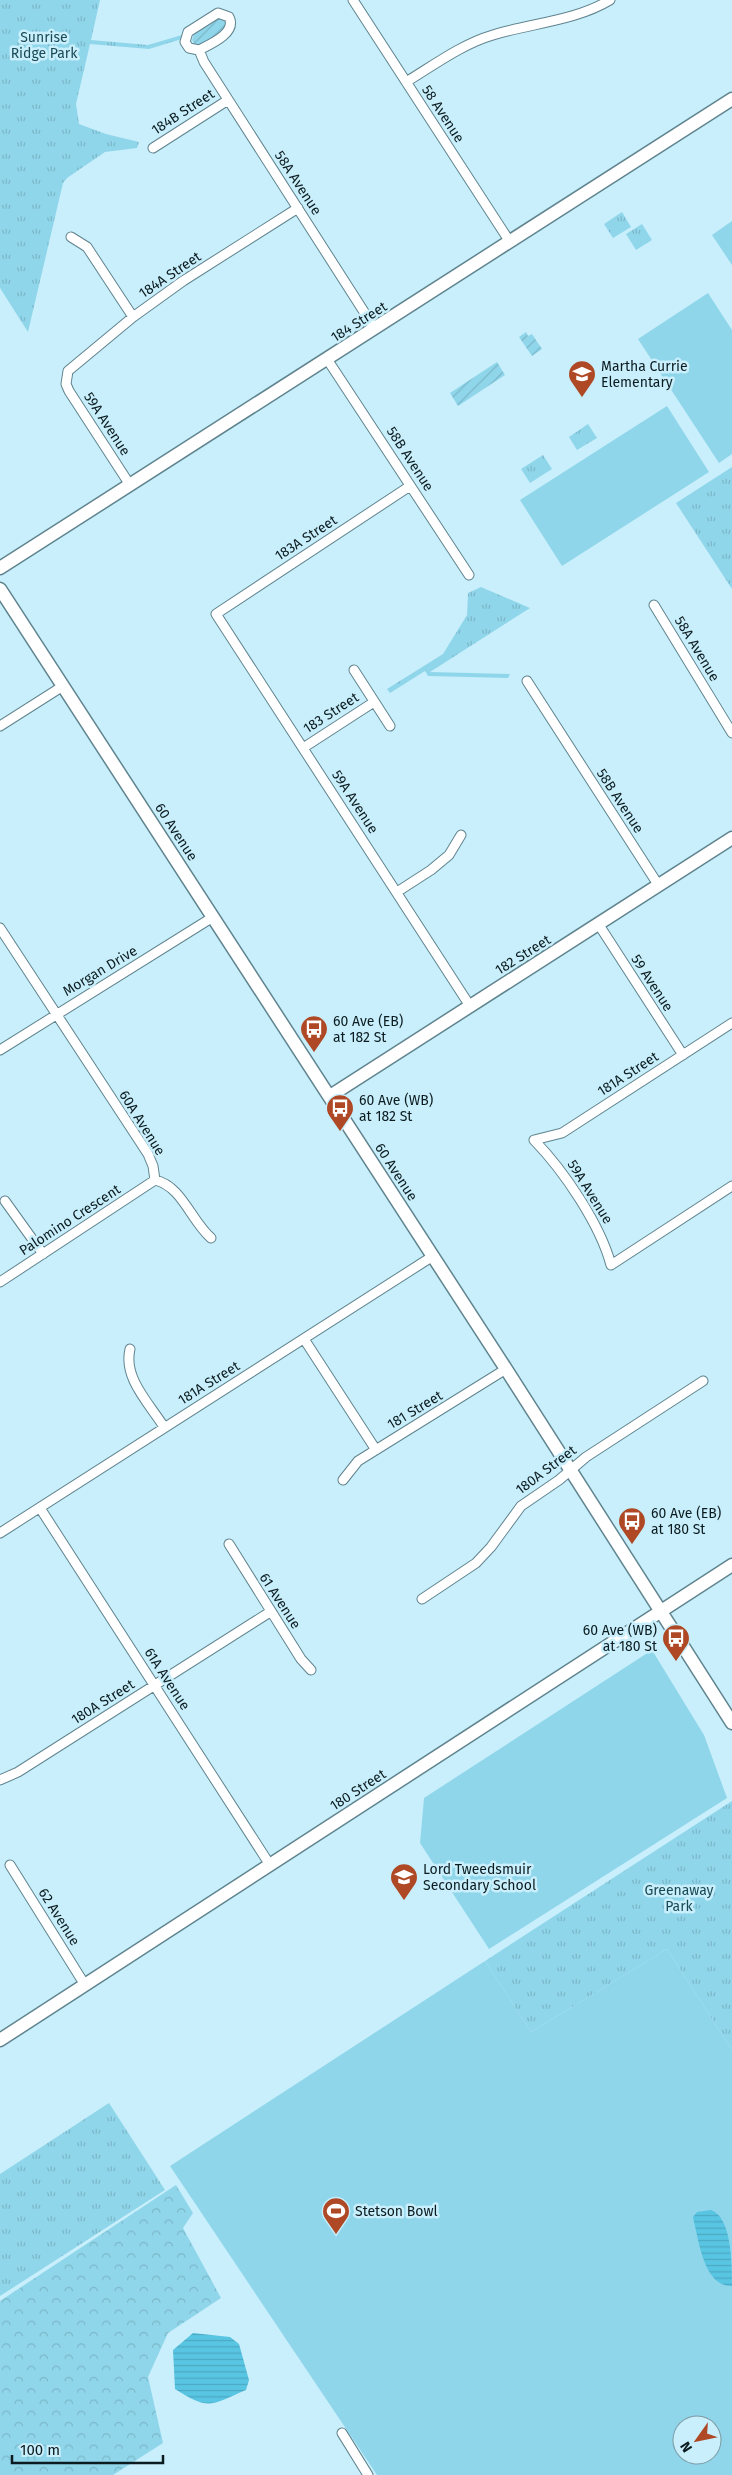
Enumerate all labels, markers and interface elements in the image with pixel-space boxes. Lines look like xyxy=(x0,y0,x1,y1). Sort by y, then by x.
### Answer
park label: Sunrise Ridge Park xyxy=(11,29,78,62)
street label: 58 Avenue xyxy=(418,82,468,146)
street label: 184B Street xyxy=(148,85,218,139)
street label: 58A Avenue xyxy=(271,148,325,218)
street label: 184A Street xyxy=(136,248,205,302)
street label: 184 Street xyxy=(328,298,391,346)
place label: Martha Currie Elementary xyxy=(601,358,688,391)
school or university icon: Martha Currie Elementary xyxy=(567,359,597,398)
street label: 59A Avenue xyxy=(80,389,134,459)
street label: 58B Avenue xyxy=(383,424,437,494)
street label: 183A Street xyxy=(272,511,341,564)
street label: 58A Avenue xyxy=(671,613,723,685)
street label: 183 Street xyxy=(300,688,363,737)
street label: 58B Avenue xyxy=(593,766,647,836)
street label: 59A Avenue xyxy=(328,767,382,837)
street label: 60 Avenue xyxy=(151,800,201,864)
street label: 182 Street xyxy=(492,931,555,979)
street label: Morgan Drive xyxy=(60,942,140,1000)
street label: 59 Avenue xyxy=(627,951,677,1015)
place label: 60 Ave (EB) at 182 St xyxy=(333,1013,403,1046)
bus stop icon: 60 Ave (EB) at 182 St xyxy=(299,1014,329,1053)
street label: 181A Street xyxy=(594,1048,662,1100)
street label: 60A Avenue xyxy=(115,1087,169,1159)
place label: 60 Ave (WB) at 182 St xyxy=(359,1092,433,1125)
bus stop icon: 60 Ave (WB) at 182 St xyxy=(325,1093,355,1132)
street label: 60 Avenue xyxy=(371,1140,421,1204)
street label: 59A Avenue xyxy=(564,1157,616,1227)
street label: Palomino Crescent xyxy=(16,1180,125,1259)
street label: 181A Street xyxy=(175,1357,244,1409)
street label: 181 Street xyxy=(384,1386,446,1433)
street label: 180A Street xyxy=(512,1441,580,1498)
place label: 60 Ave (EB) at 180 St xyxy=(651,1505,721,1538)
bus stop icon: 60 Ave (EB) at 180 St xyxy=(617,1506,647,1545)
street label: 61 Avenue xyxy=(256,1570,304,1632)
place label: 60 Ave (WB) at 180 St xyxy=(583,1622,658,1655)
bus stop icon: 60 Ave (WB) at 180 St xyxy=(661,1623,691,1662)
street label: 61A Avenue xyxy=(141,1645,193,1713)
street label: 180A Street xyxy=(68,1675,139,1728)
street label: 180 Street xyxy=(327,1765,390,1814)
place label: Lord Tweedsmuir Secondary School xyxy=(423,1861,536,1894)
school or university icon: Lord Tweedsmuir Secondary School xyxy=(389,1862,419,1901)
park label: Greenaway Park xyxy=(645,1882,714,1915)
street label: 62 Avenue xyxy=(35,1885,83,1949)
sports icon: Stetson Bowl xyxy=(321,2196,351,2235)
place label: Stetson Bowl xyxy=(355,2203,438,2220)
north arrow xyxy=(672,2415,722,2465)
scale bar xyxy=(12,2432,164,2464)
text: N xyxy=(677,2438,696,2455)
text: 100 m xyxy=(20,2441,60,2459)

